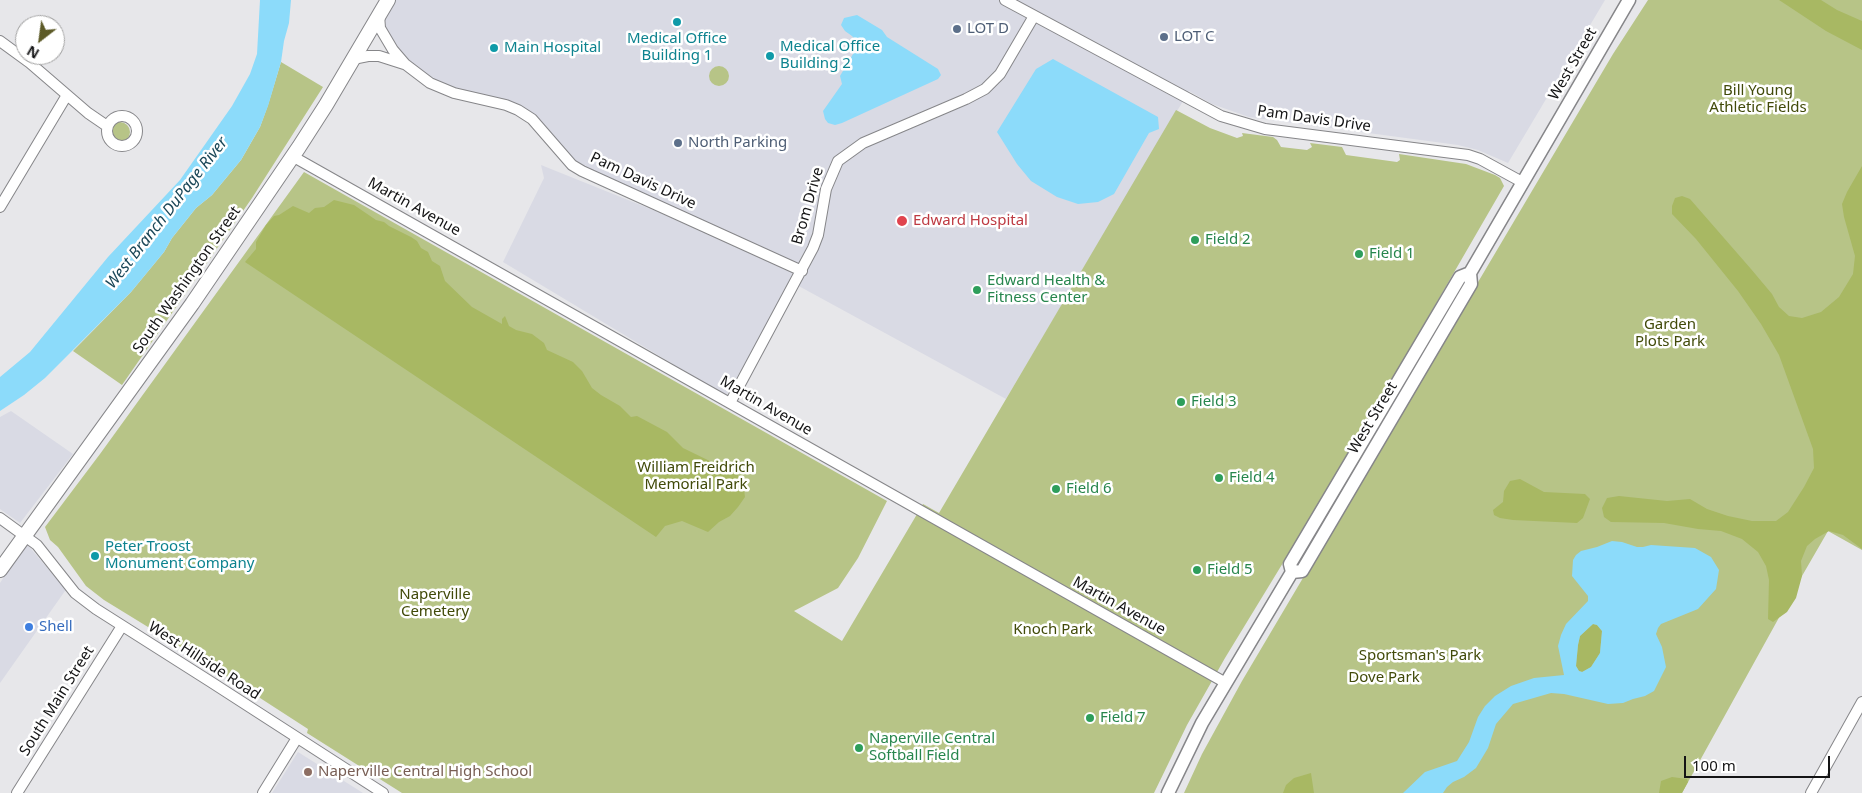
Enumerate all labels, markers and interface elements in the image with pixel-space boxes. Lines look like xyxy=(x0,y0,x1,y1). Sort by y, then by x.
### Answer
north arrow xyxy=(15,15,65,65)
marker: Medical Office Building 1 xyxy=(671,16,683,28)
place label: LOT D xyxy=(967,20,1009,38)
marker: LOT D xyxy=(951,23,963,35)
street label: West Street xyxy=(1545,25,1601,103)
place label: LOT C xyxy=(1174,28,1215,46)
place label: Medical Office Building 1 xyxy=(627,30,727,65)
marker: LOT C xyxy=(1158,31,1170,43)
place label: Medical Office Building 2 xyxy=(780,38,880,73)
place label: Main Hospital xyxy=(504,39,601,57)
text: N xyxy=(23,41,42,64)
marker: Main Hospital xyxy=(488,42,500,54)
marker: Medical Office Building 2 xyxy=(764,50,776,62)
park label: Bill Young Athletic Fields xyxy=(1709,82,1807,117)
street label: Pam Davis Drive xyxy=(1256,102,1372,136)
water label: West Branch DuPage River xyxy=(102,133,232,293)
place label: North Parking xyxy=(688,134,787,152)
marker: North Parking xyxy=(672,137,684,149)
street label: Pam Davis Drive xyxy=(587,149,699,213)
street label: Brom Drive xyxy=(788,165,828,247)
street label: Martin Avenue xyxy=(364,174,464,240)
street label: South Washington Street xyxy=(129,203,245,357)
place label: Edward Hospital xyxy=(913,212,1028,230)
marker: Edward Hospital xyxy=(895,214,909,228)
place label: Field 2 xyxy=(1205,231,1251,249)
marker: Field 2 xyxy=(1189,234,1201,246)
place label: Field 1 xyxy=(1369,245,1415,263)
marker: Field 1 xyxy=(1353,248,1365,260)
place label: Edward Health & Fitness Center xyxy=(987,272,1105,307)
marker: Edward Health & Fitness Center xyxy=(971,284,983,296)
park label: Garden Plots Park xyxy=(1635,316,1705,351)
street label: Martin Avenue xyxy=(717,372,815,440)
street label: West Street xyxy=(1345,379,1401,457)
place label: Field 3 xyxy=(1191,393,1237,411)
marker: Field 3 xyxy=(1175,396,1187,408)
park label: William Freidrich Memorial Park xyxy=(637,459,755,494)
place label: Field 4 xyxy=(1229,469,1275,487)
marker: Field 4 xyxy=(1213,472,1225,484)
place label: Field 6 xyxy=(1066,480,1112,498)
marker: Field 6 xyxy=(1050,483,1062,495)
place label: Peter Troost Monument Company xyxy=(105,538,254,573)
marker: Peter Troost Monument Company xyxy=(89,550,101,562)
place label: Field 5 xyxy=(1207,561,1253,579)
marker: Field 5 xyxy=(1191,564,1203,576)
street label: Martin Avenue xyxy=(1069,573,1169,639)
park label: Naperville Cemetery xyxy=(399,586,471,621)
place label: Shell xyxy=(39,618,73,636)
street label: West Hillside Road xyxy=(145,618,263,704)
marker: Shell xyxy=(23,621,35,633)
park label: Knoch Park xyxy=(1013,621,1093,639)
street label: South Main Street xyxy=(16,643,98,759)
park label: Sportsman's Park xyxy=(1359,647,1481,665)
park label: Dove Park xyxy=(1348,669,1420,687)
place label: Field 7 xyxy=(1100,709,1146,727)
marker: Field 7 xyxy=(1084,712,1096,724)
place label: Naperville Central Softball Field xyxy=(869,730,995,765)
marker: Naperville Central Softball Field xyxy=(853,742,865,754)
scale bar xyxy=(1687,746,1833,778)
text: 100 m xyxy=(1692,755,1736,775)
place label: Naperville Central High School xyxy=(318,763,532,781)
marker: Naperville Central High School xyxy=(302,766,314,778)

